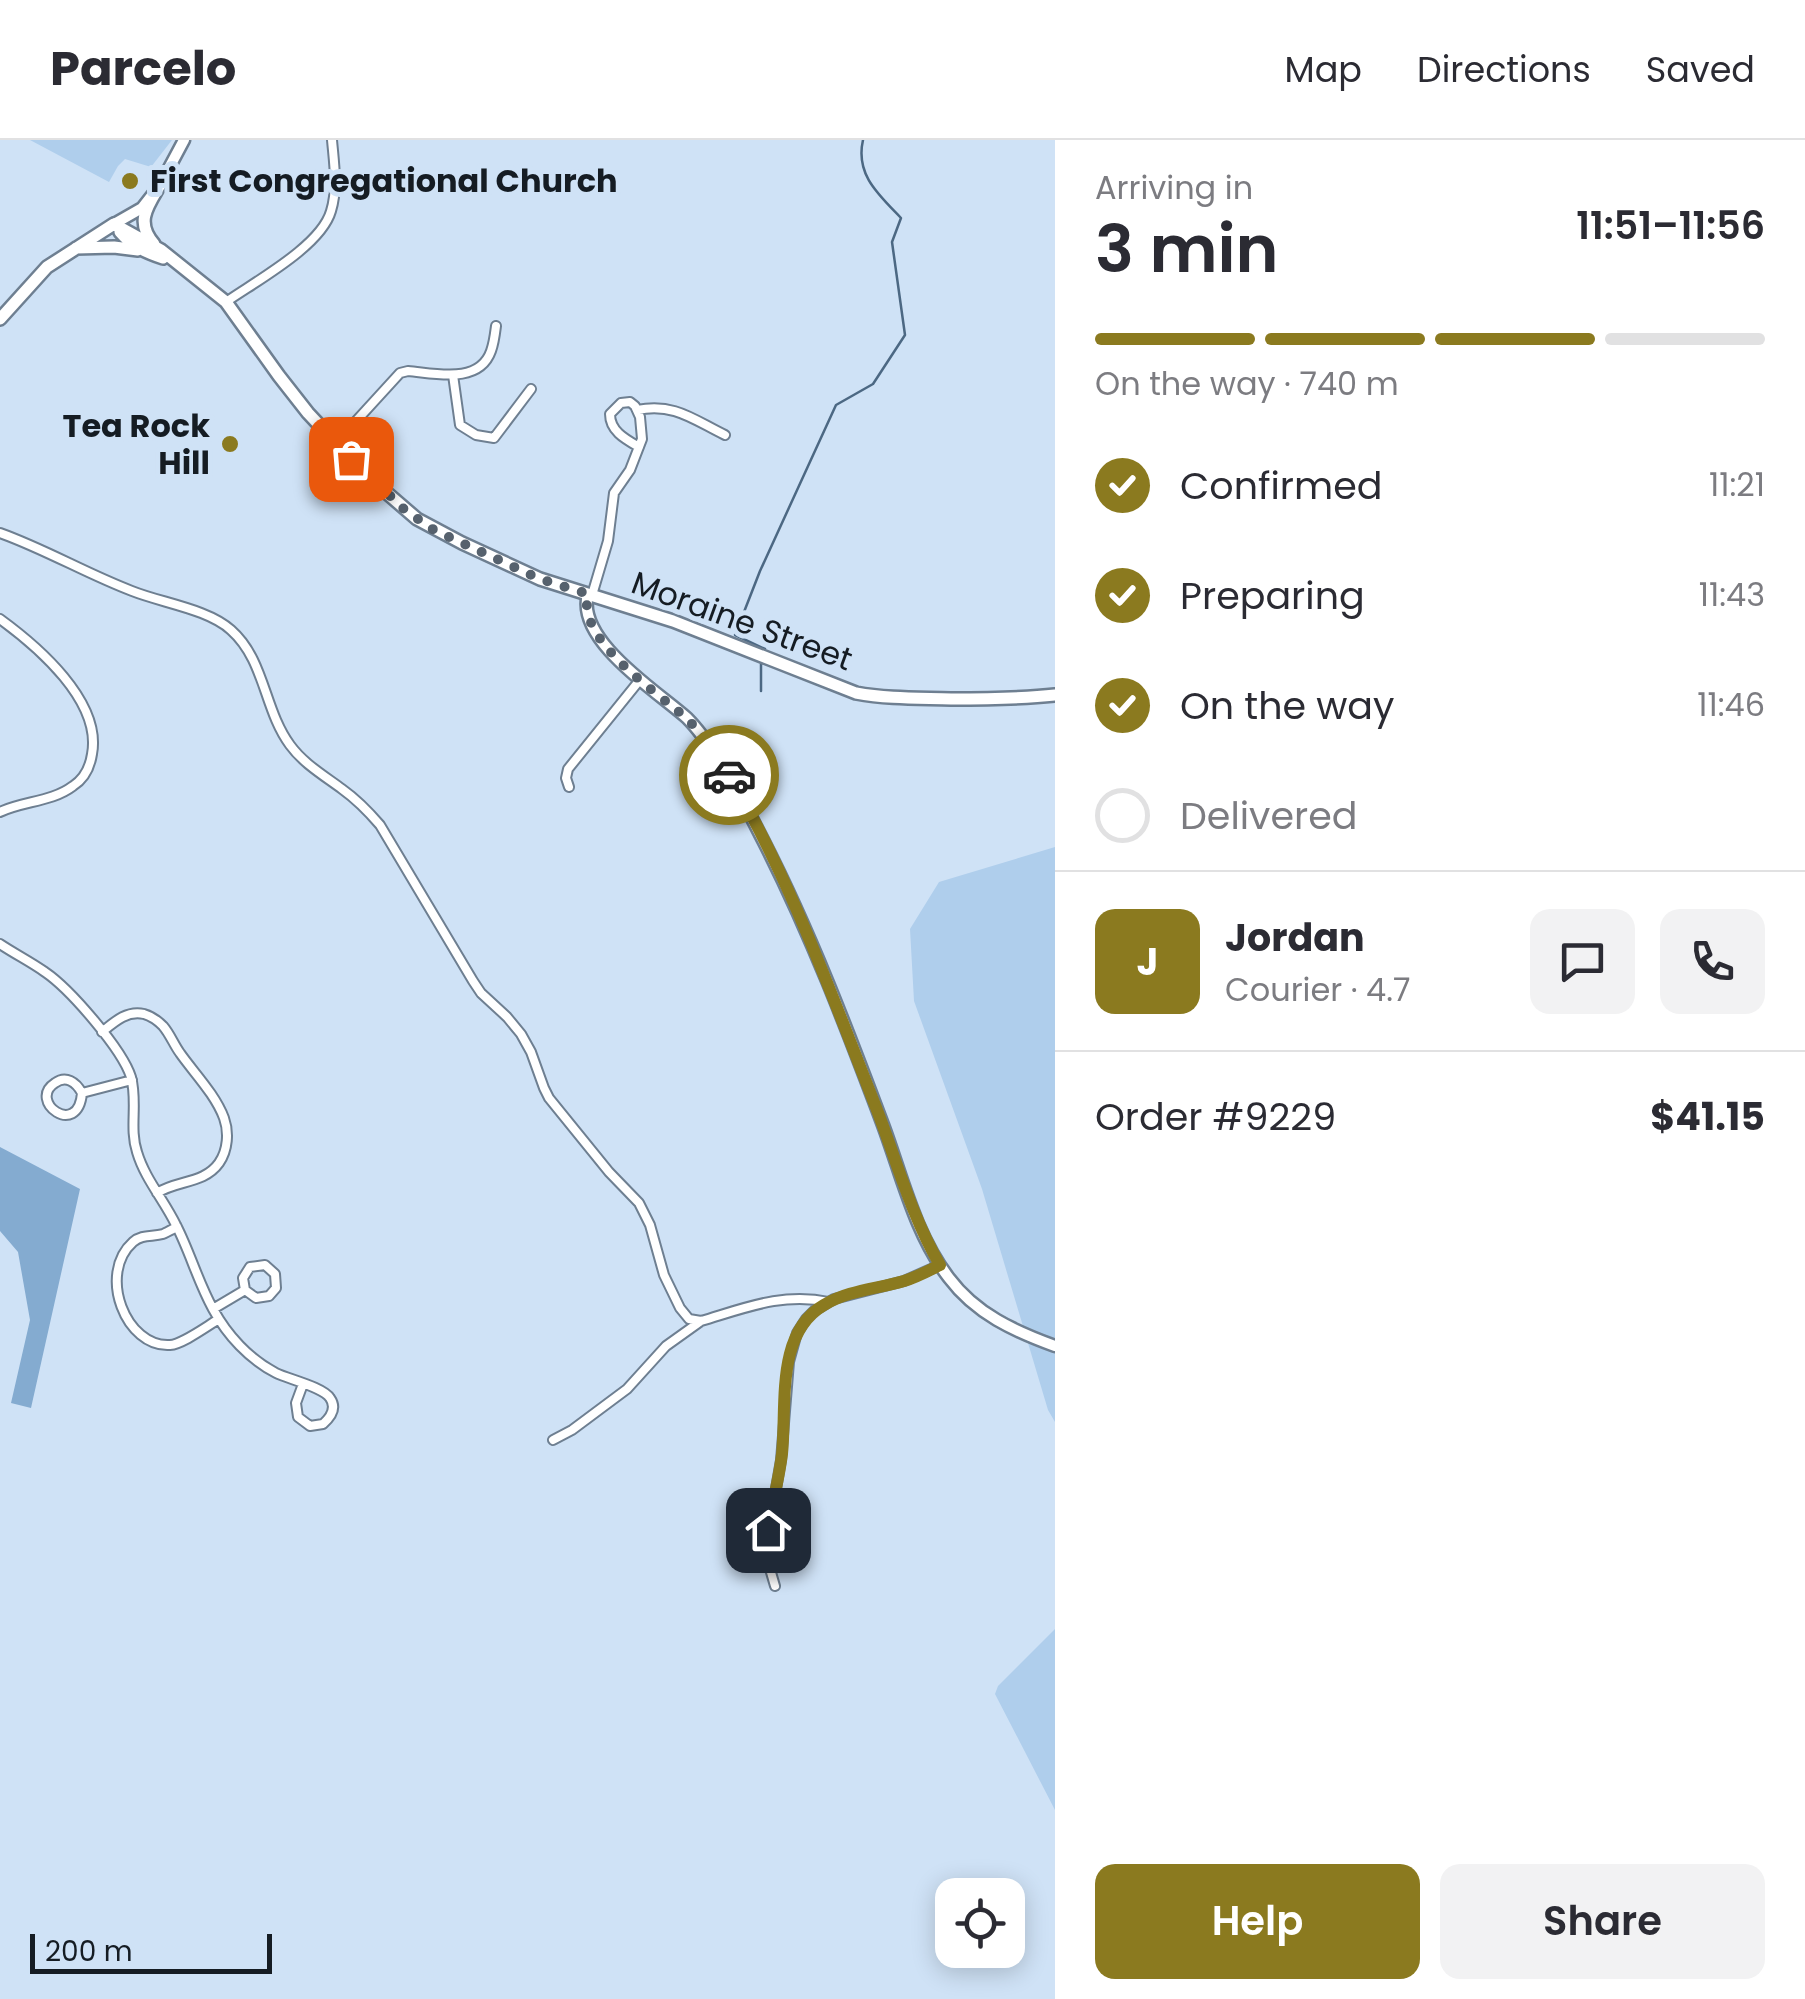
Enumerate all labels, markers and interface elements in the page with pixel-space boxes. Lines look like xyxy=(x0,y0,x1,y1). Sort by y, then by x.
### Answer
text: Parcelo xyxy=(50,35,236,102)
text: Map xyxy=(1285,45,1362,94)
text: Directions xyxy=(1417,45,1591,94)
text: Saved xyxy=(1646,45,1755,94)
place label: First Congregational Church xyxy=(150,158,618,203)
text: Arriving in xyxy=(1095,165,1253,210)
marker: First Congregational Church xyxy=(119,170,141,192)
text: 11:51–11:56 xyxy=(1576,199,1765,252)
text: 3 min xyxy=(1095,204,1279,295)
text: On the way · 740 m xyxy=(1095,361,1399,406)
place label: Tea Rock Hill xyxy=(62,403,210,485)
pin xyxy=(309,417,394,502)
icon: bag xyxy=(324,432,379,487)
marker: Tea Rock Hill xyxy=(219,433,241,455)
icon: check xyxy=(1095,458,1150,513)
text: Confirmed xyxy=(1180,459,1382,512)
text: 11:21 xyxy=(1709,462,1765,507)
street label: Moraine Street xyxy=(625,560,859,681)
icon: check xyxy=(1095,568,1150,623)
text: Preparing xyxy=(1180,569,1365,622)
text: 11:43 xyxy=(1699,572,1765,617)
icon: check xyxy=(1095,678,1150,733)
text: On the way xyxy=(1180,679,1394,732)
text: 11:46 xyxy=(1697,682,1765,727)
courier xyxy=(679,725,779,825)
icon: car xyxy=(702,748,757,803)
text: Delivered xyxy=(1180,789,1357,842)
button: chat xyxy=(1530,909,1635,1014)
button: phone xyxy=(1660,909,1765,1014)
text: Jordan xyxy=(1225,911,1365,964)
text: J xyxy=(1137,935,1158,988)
text: Courier · 4.7 xyxy=(1225,967,1410,1012)
text: Order #9229 xyxy=(1095,1090,1336,1143)
text: $41.15 xyxy=(1650,1090,1765,1143)
pin xyxy=(726,1488,811,1573)
icon: home xyxy=(741,1503,796,1558)
button: Help xyxy=(1095,1864,1420,1979)
button: Share xyxy=(1440,1864,1765,1979)
map controls xyxy=(935,1878,1025,1968)
button: locate xyxy=(935,1878,1025,1968)
scale bar xyxy=(30,1929,272,1974)
text: 200 m xyxy=(45,1932,133,1971)

